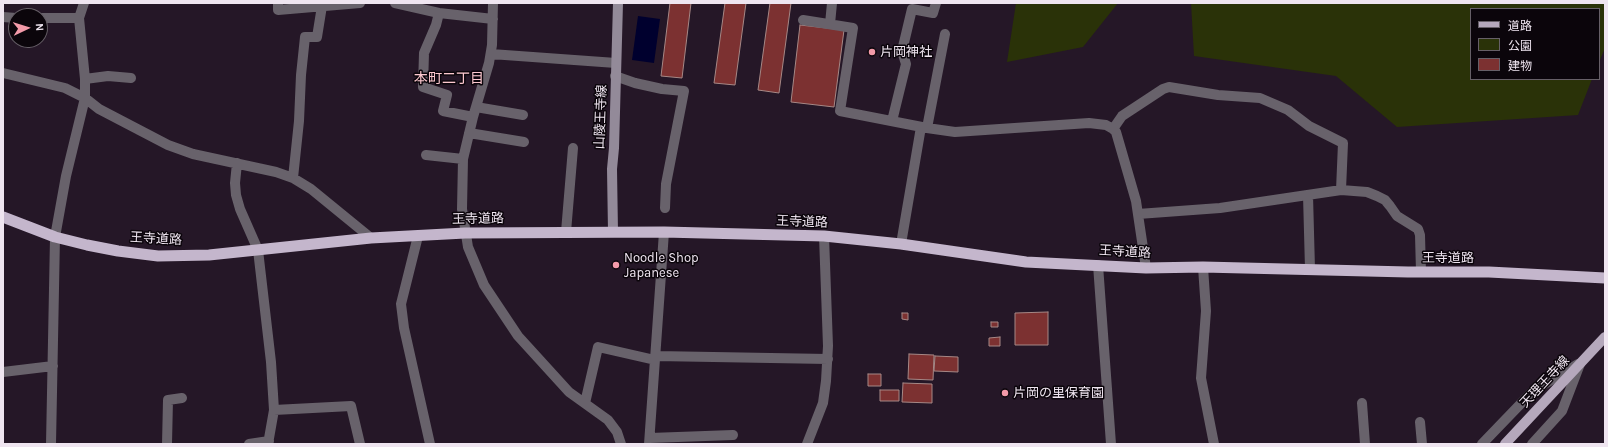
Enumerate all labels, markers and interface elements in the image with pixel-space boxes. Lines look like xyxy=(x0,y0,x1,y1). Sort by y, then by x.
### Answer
north arrow xyxy=(8,8,48,48)
legend xyxy=(1470,8,1600,80)
text: 道路 xyxy=(1508,19,1532,33)
text: N xyxy=(33,23,46,32)
text: 公園 xyxy=(1508,39,1532,53)
place label: 片岡神社 xyxy=(880,44,932,60)
marker: 片岡神社 xyxy=(867,47,877,57)
text: 建物 xyxy=(1508,59,1532,73)
district label: 本町二丁目 xyxy=(414,71,484,87)
street label: 山陵王寺線 xyxy=(592,84,610,150)
street label: 王寺道路 xyxy=(452,211,504,227)
street label: 王寺道路 xyxy=(776,213,828,231)
street label: 王寺道路 xyxy=(130,230,182,248)
street label: 王寺道路 xyxy=(1099,243,1151,261)
place label: Noodle Shop Japanese xyxy=(624,250,699,281)
street label: 王寺道路 xyxy=(1422,250,1474,266)
marker: Noodle Shop Japanese xyxy=(611,260,621,270)
street label: 天理王寺線 xyxy=(1517,353,1573,411)
place label: 片岡の里保育園 xyxy=(1013,385,1104,401)
marker: 片岡の里保育園 xyxy=(1000,388,1010,398)

